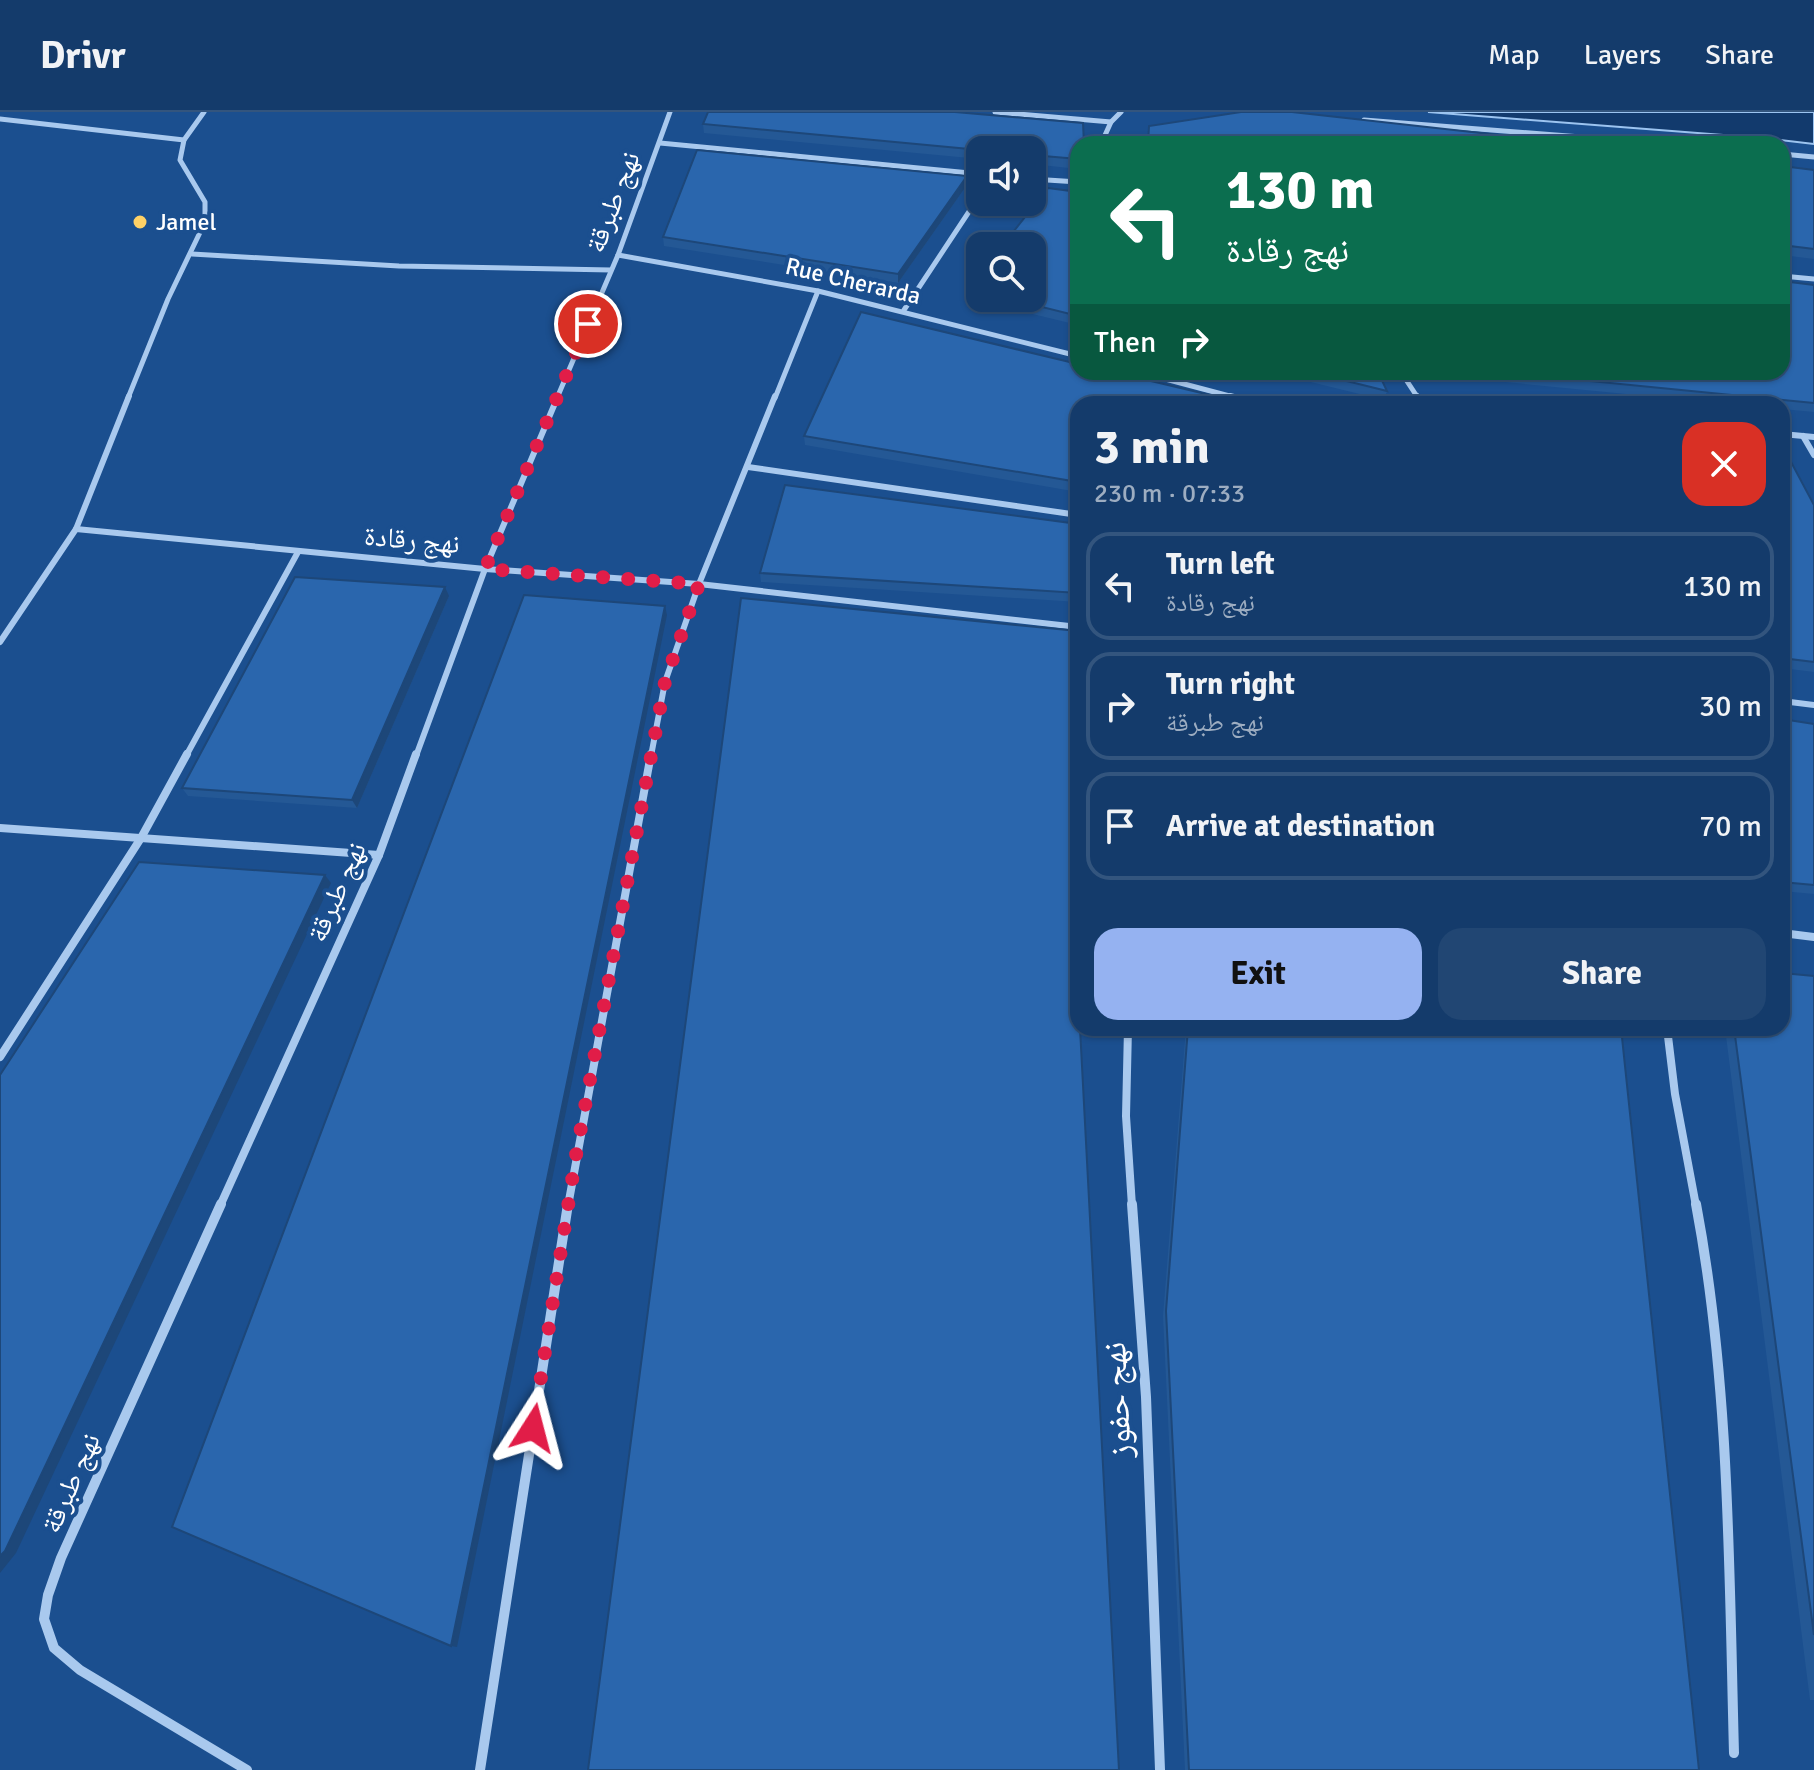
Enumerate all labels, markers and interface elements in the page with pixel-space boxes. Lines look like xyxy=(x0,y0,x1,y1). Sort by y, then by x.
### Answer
text: Drivr xyxy=(40,32,126,79)
text: Map xyxy=(1488,38,1540,72)
text: Layers xyxy=(1584,38,1661,72)
text: Share xyxy=(1705,38,1774,72)
map controls xyxy=(966,136,1046,312)
button: sound xyxy=(966,136,1046,216)
street label: نهج طبرقة xyxy=(578,147,648,257)
text: 130 m xyxy=(1226,155,1374,224)
icon: left xyxy=(1094,168,1198,272)
place label: Jamel xyxy=(156,207,216,237)
marker: Jamel xyxy=(131,213,149,231)
text: نهج رقادة xyxy=(1226,228,1349,273)
button: search xyxy=(966,232,1046,312)
street label: Rue Cherarda xyxy=(782,251,924,311)
pin xyxy=(554,290,622,358)
icon: arrive xyxy=(566,302,610,346)
icon: right xyxy=(1172,320,1216,364)
text: Then xyxy=(1094,324,1156,361)
text: 3 min xyxy=(1094,418,1210,477)
button: close xyxy=(1682,422,1766,506)
text: 230 m · 07:33 xyxy=(1094,478,1245,510)
street label: نهج رقادة xyxy=(363,519,461,561)
text: Turn left xyxy=(1166,546,1275,583)
icon: left xyxy=(1098,564,1142,608)
text: 130 m xyxy=(1683,568,1762,605)
text: نهج رقادة xyxy=(1166,587,1255,619)
text: Turn right xyxy=(1166,666,1295,703)
icon: right xyxy=(1098,684,1142,728)
text: 30 m xyxy=(1699,688,1762,725)
text: نهج طبرقة xyxy=(1166,707,1264,739)
icon: arrive xyxy=(1098,804,1142,848)
text: Arrive at destination xyxy=(1166,808,1435,845)
text: 70 m xyxy=(1699,808,1762,845)
street label: نهج طبرقة xyxy=(300,837,374,947)
button: Exit xyxy=(1094,928,1422,1020)
button: Share xyxy=(1438,928,1766,1020)
street label: نهج حفوز xyxy=(1093,1341,1141,1460)
position arrow xyxy=(491,1386,575,1470)
street label: نهج طبرقة xyxy=(34,1428,108,1538)

